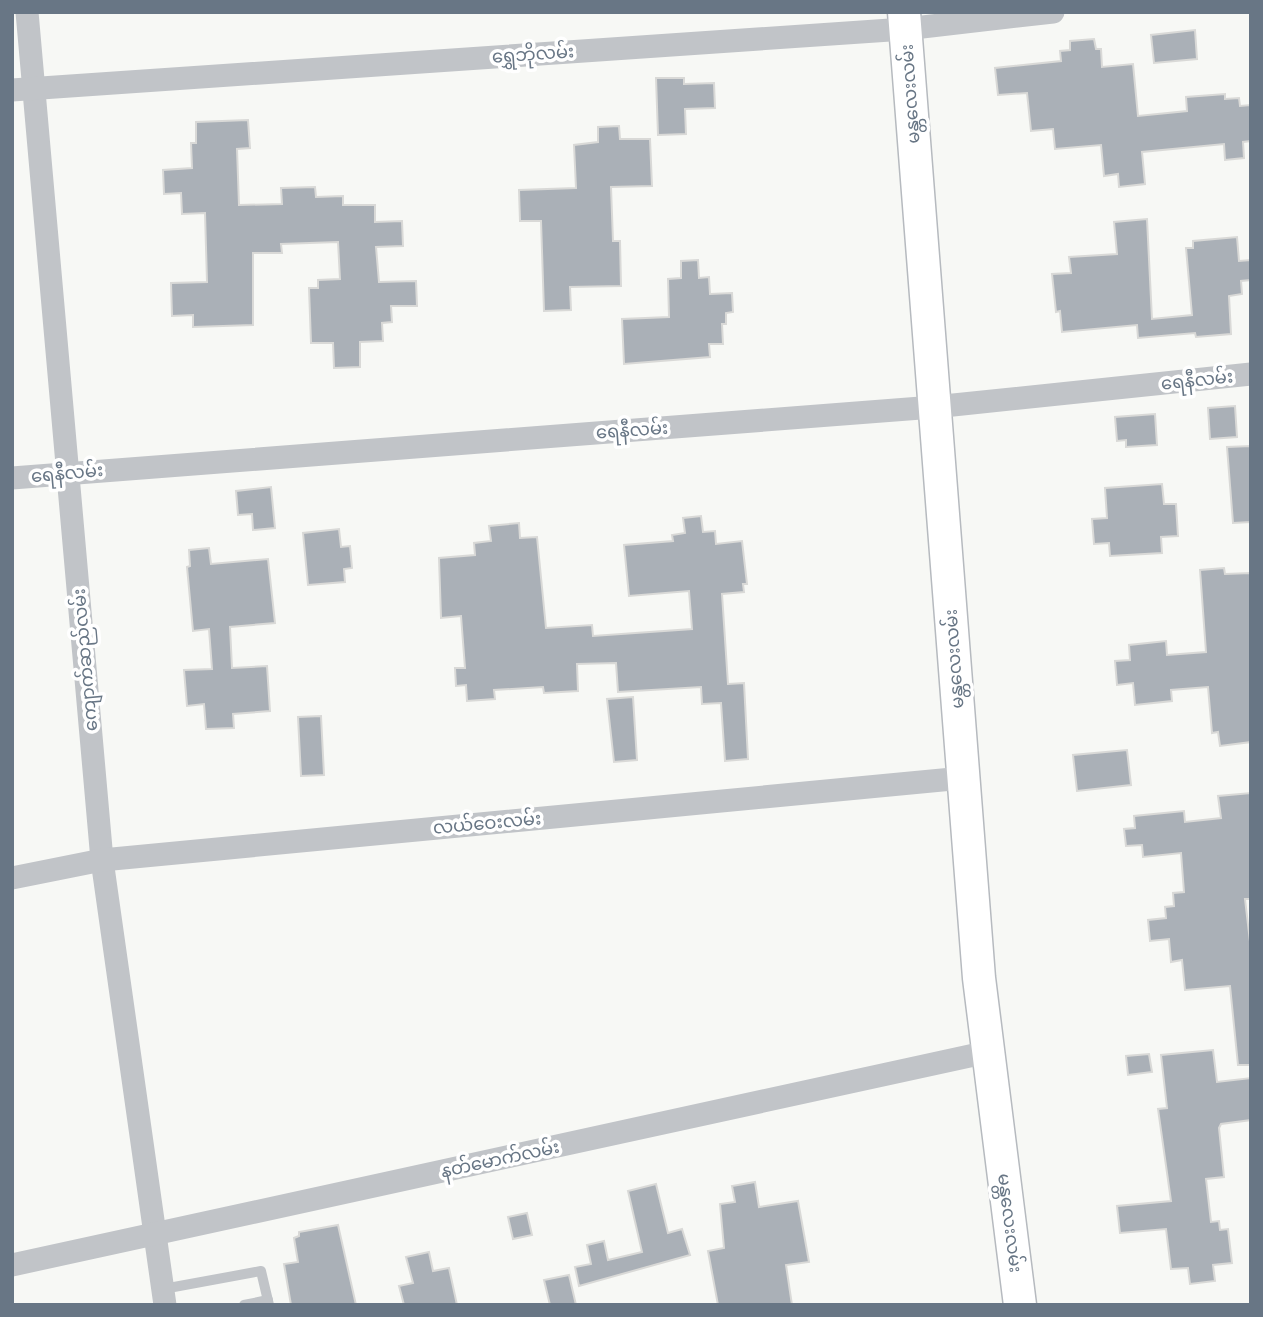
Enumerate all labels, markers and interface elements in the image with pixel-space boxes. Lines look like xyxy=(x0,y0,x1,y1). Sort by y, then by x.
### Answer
street label: ရွှေဘိုလမ်း xyxy=(491,37,575,72)
street label: မန္တလေးလမ်း xyxy=(894,43,928,145)
street label: ရေနီလမ်း xyxy=(1160,362,1235,399)
street label: ရေနီလမ်း xyxy=(595,414,669,447)
street label: ရေနီလမ်း xyxy=(30,456,104,491)
street label: ကျောက်ဆည်လမ်း xyxy=(66,587,106,733)
street label: မန္တလေးလမ်း xyxy=(938,608,972,710)
street label: လယ်ဝေးလမ်း xyxy=(432,805,542,841)
street label: နတ်မောက်လမ်း xyxy=(438,1134,562,1186)
street label: မန္တလေးလမ်း xyxy=(989,1172,1029,1274)

